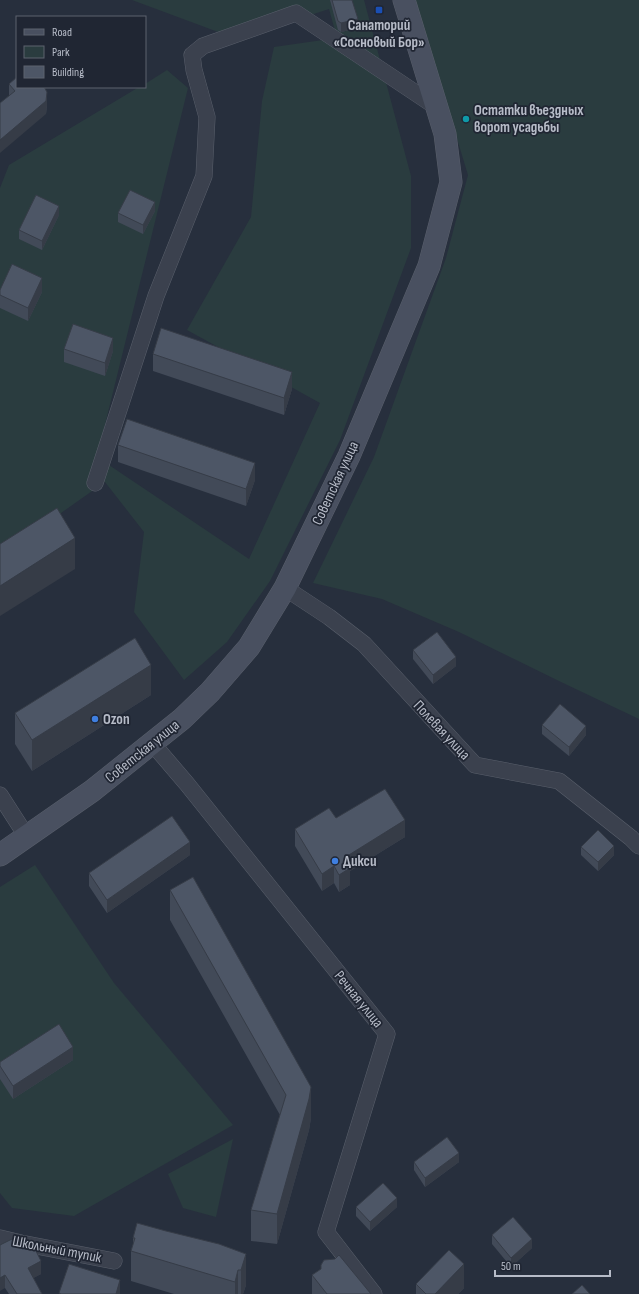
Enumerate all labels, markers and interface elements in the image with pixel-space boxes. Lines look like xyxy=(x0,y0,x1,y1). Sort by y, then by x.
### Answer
marker: Санаторий «Сосновый Бор» xyxy=(374,5,384,15)
legend xyxy=(16,16,146,88)
place label: Санаторий «Сосновый Бор» xyxy=(333,16,425,52)
text: Road xyxy=(52,25,72,40)
text: Park xyxy=(52,45,70,60)
text: Building xyxy=(52,65,84,80)
place label: Остатки въездных ворот усадьбы xyxy=(474,101,584,137)
marker: Остатки въездных ворот усадьбы xyxy=(461,114,471,124)
street label: Советская улица xyxy=(308,438,363,528)
street label: Полевая улица xyxy=(409,697,474,764)
place label: Ozon xyxy=(103,710,130,729)
marker: Ozon xyxy=(90,714,100,724)
street label: Советская улица xyxy=(101,715,184,787)
place label: Дикси xyxy=(343,852,376,871)
marker: Дикси xyxy=(330,856,340,866)
street label: Речная улица xyxy=(330,967,388,1032)
street label: Школьный тупик xyxy=(11,1232,103,1267)
scale bar xyxy=(495,1252,610,1278)
text: 50 m xyxy=(501,1259,521,1274)

